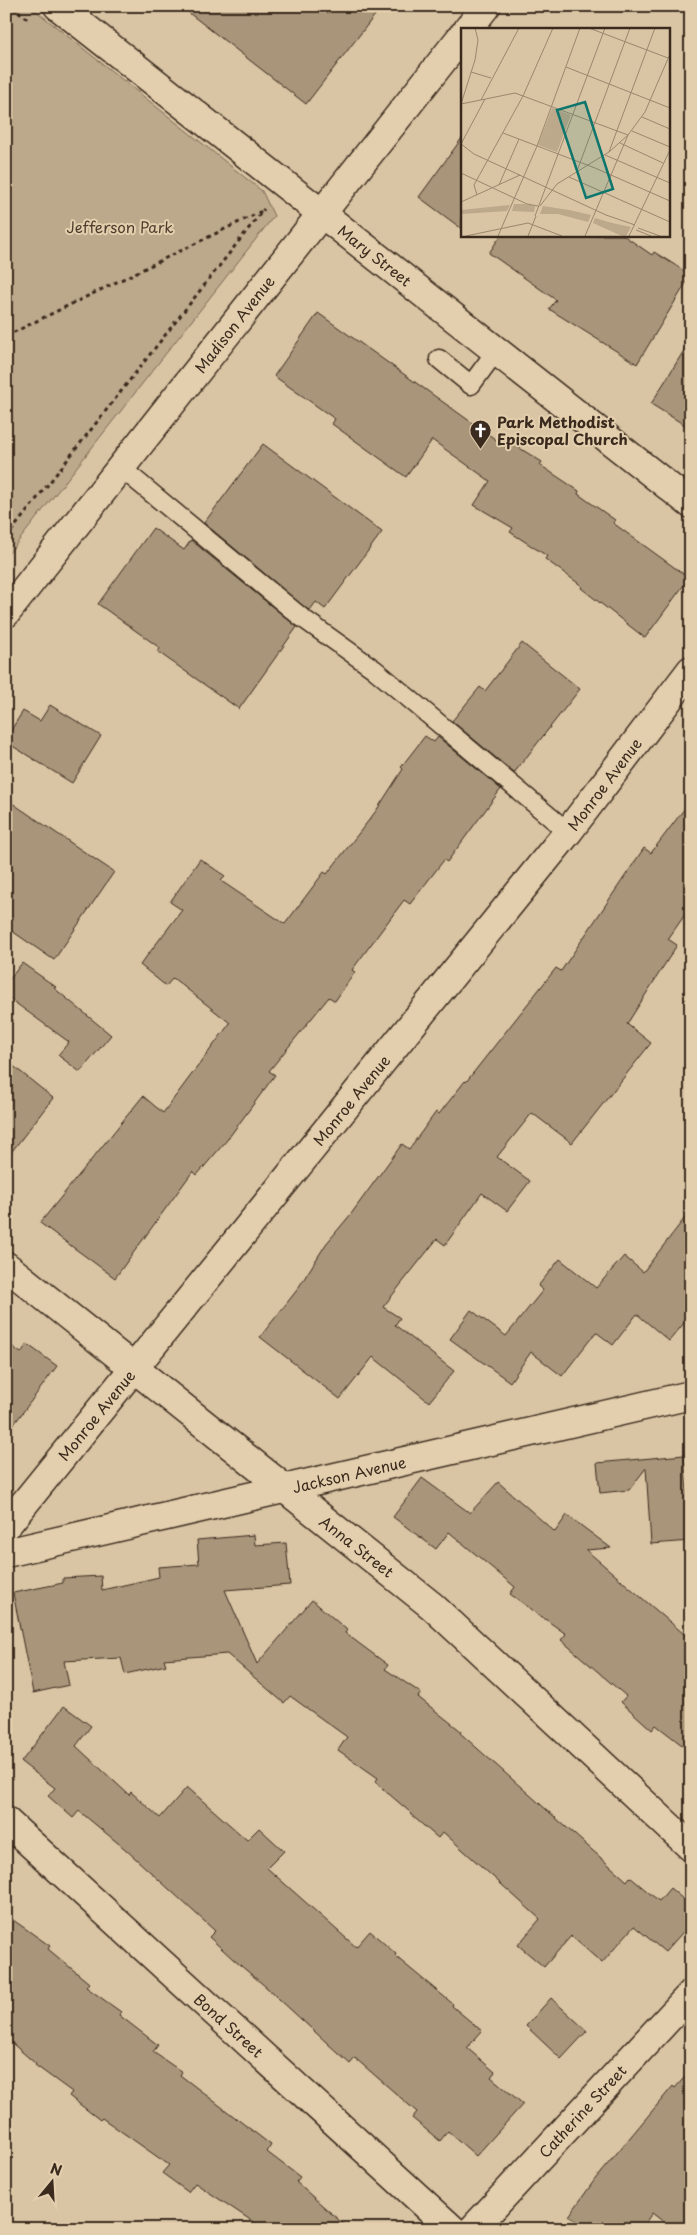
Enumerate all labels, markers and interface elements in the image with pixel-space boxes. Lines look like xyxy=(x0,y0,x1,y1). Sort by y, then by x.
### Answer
inset map xyxy=(461,28,670,236)
park label: Jefferson Park xyxy=(67,215,173,238)
street label: Mary Street xyxy=(333,219,417,291)
street label: Madison Avenue xyxy=(189,270,279,378)
place label: Park Methodist Episcopal Church xyxy=(497,410,628,450)
church icon: Park Methodist Episcopal Church xyxy=(469,418,493,449)
street label: Monroe Avenue xyxy=(561,733,647,835)
street label: Monroe Avenue xyxy=(307,1050,395,1150)
street label: Monroe Avenue xyxy=(52,1365,140,1465)
street label: Jackson Avenue xyxy=(290,1450,408,1498)
street label: Anna Street xyxy=(315,1510,399,1582)
street label: Bond Street xyxy=(189,1988,269,2062)
street label: Catherine Street xyxy=(533,2059,631,2163)
text: N xyxy=(48,2157,65,2181)
north arrow xyxy=(28,2158,78,2208)

